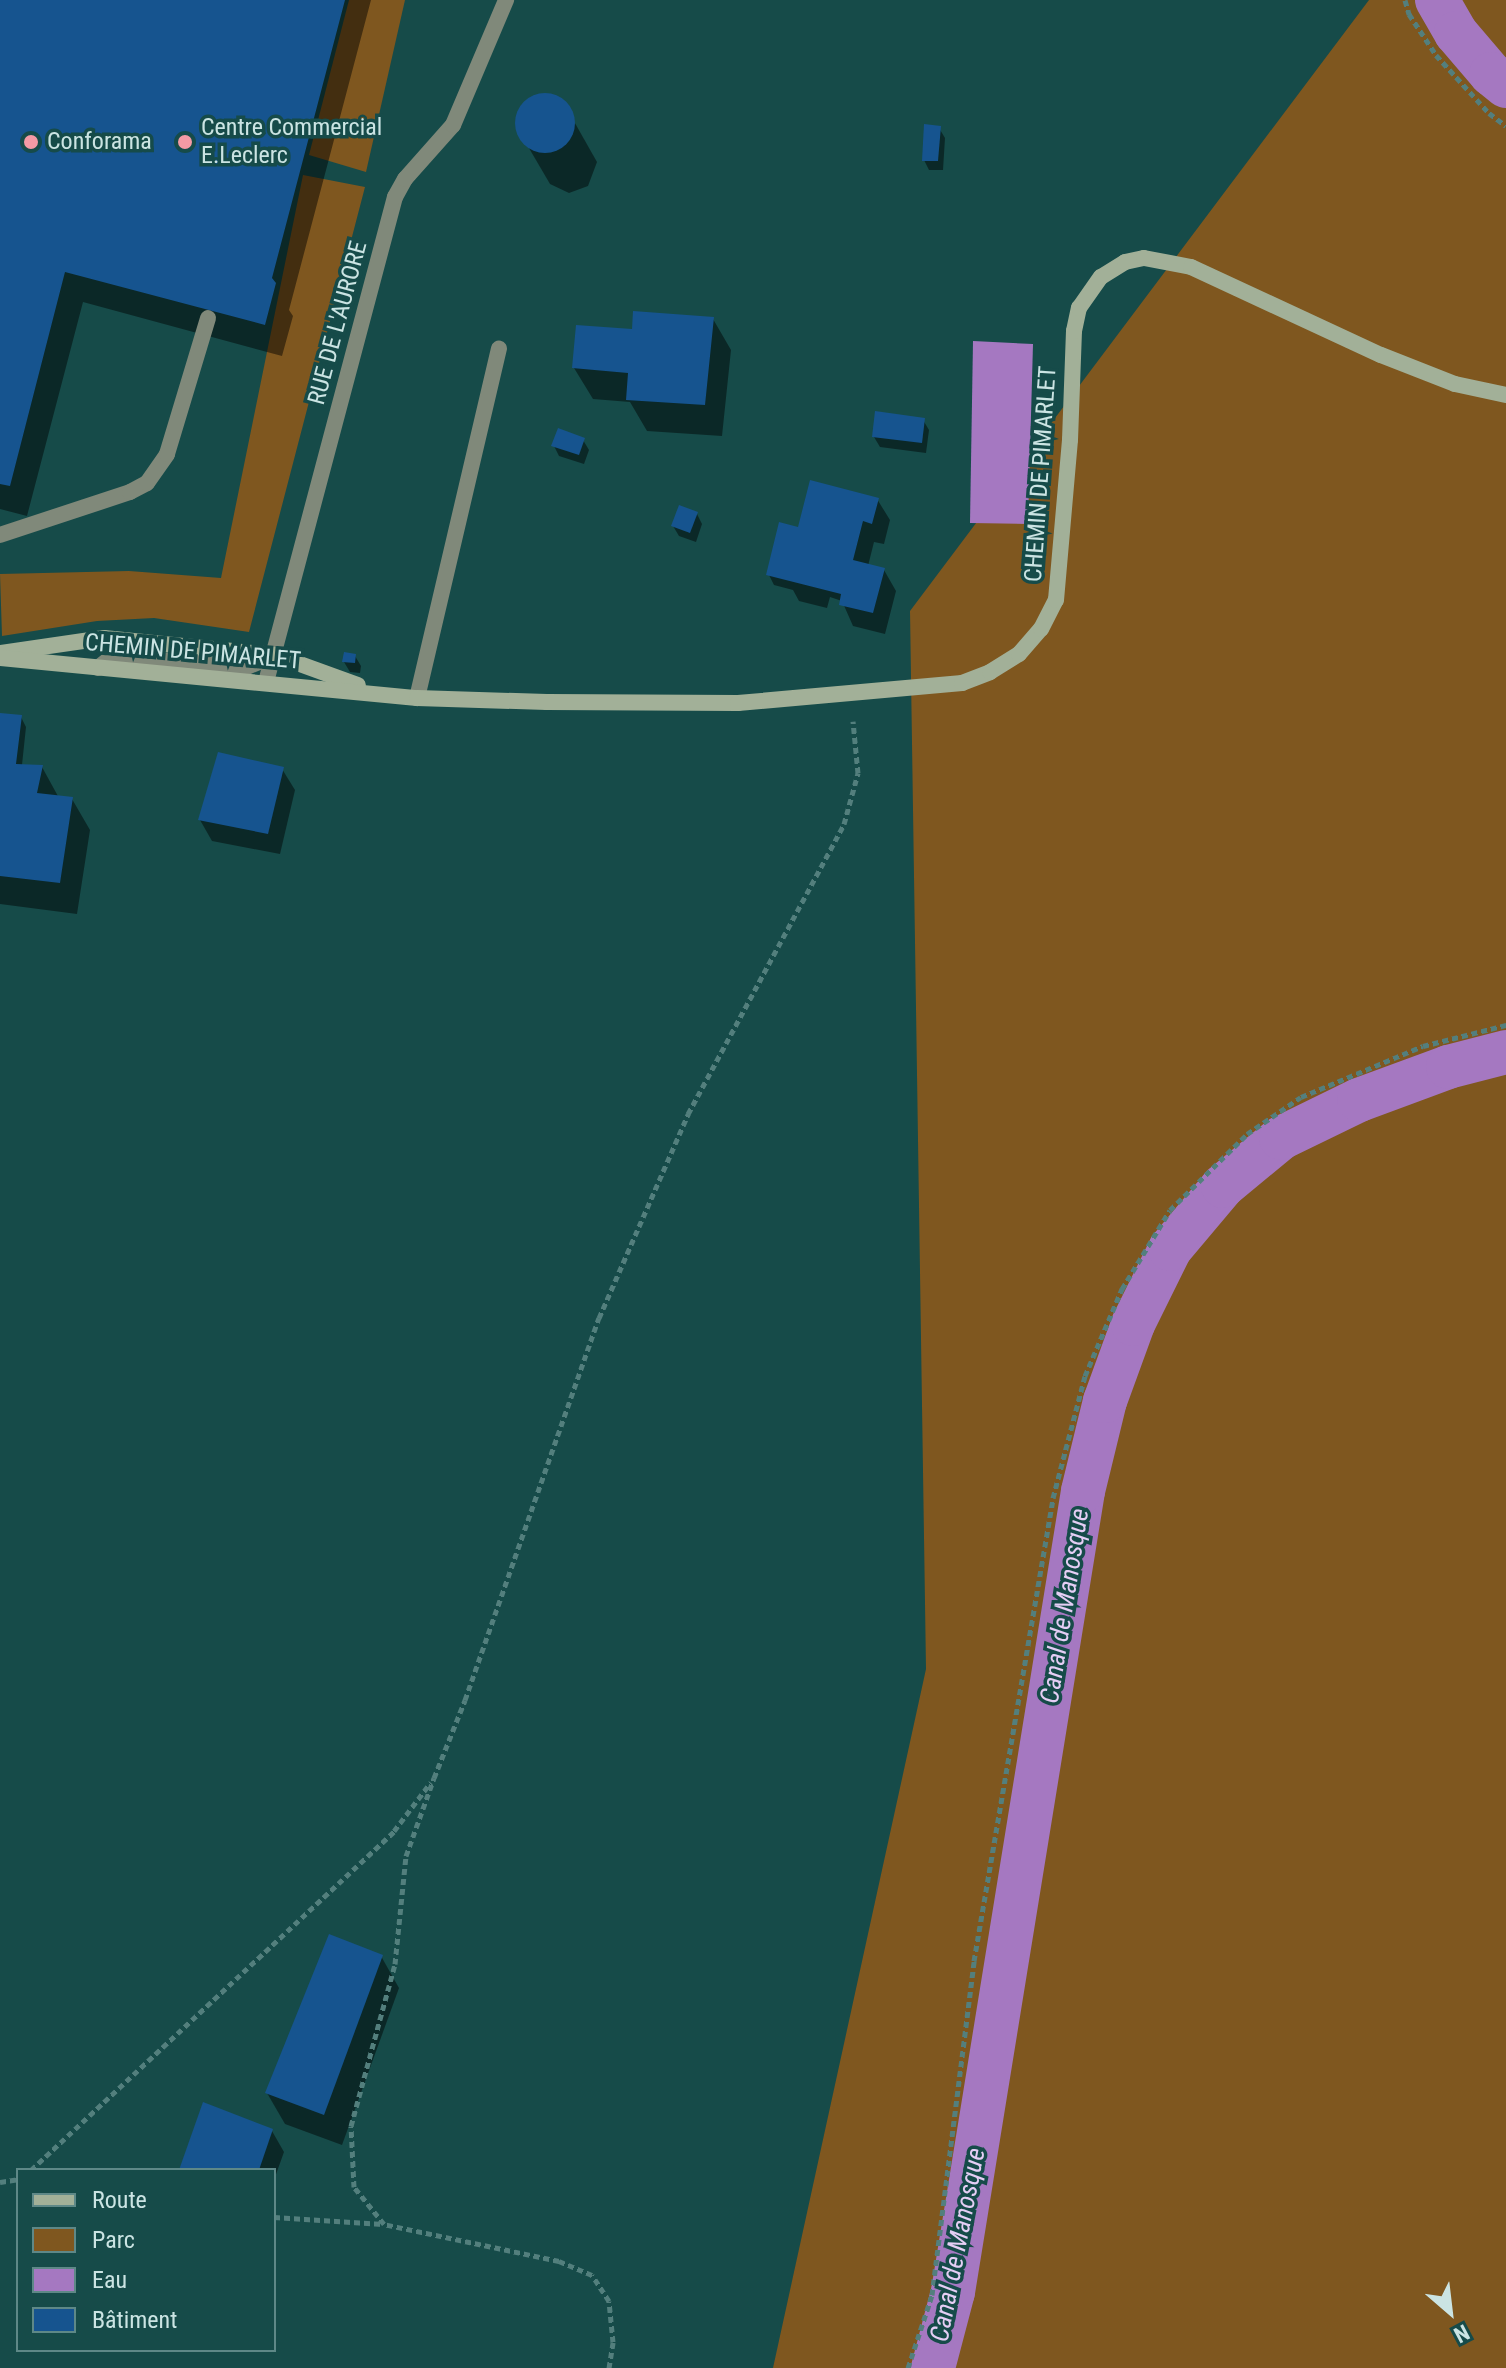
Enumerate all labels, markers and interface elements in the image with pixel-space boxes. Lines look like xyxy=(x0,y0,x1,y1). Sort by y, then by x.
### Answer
place label: Centre Commercial E.Leclerc xyxy=(201,114,382,170)
place label: Conforama xyxy=(47,128,152,156)
marker: Conforama xyxy=(22,133,40,151)
marker: Centre Commercial E.Leclerc xyxy=(176,133,194,151)
street label: RUE DE L'AURORE xyxy=(302,238,374,408)
street label: CHEMIN DE PIMARLET xyxy=(1019,365,1063,583)
street label: CHEMIN DE PIMARLET xyxy=(84,628,302,676)
water label: Canal de Manosque xyxy=(1034,1506,1096,1706)
water label: Canal de Manosque xyxy=(924,2145,992,2345)
legend xyxy=(16,2168,276,2352)
text: Route xyxy=(92,2186,147,2214)
text: Parc xyxy=(92,2226,135,2254)
text: Eau xyxy=(92,2266,127,2294)
north arrow xyxy=(1410,2272,1490,2352)
text: Bâtiment xyxy=(92,2306,177,2334)
text: N xyxy=(1450,2319,1473,2348)

